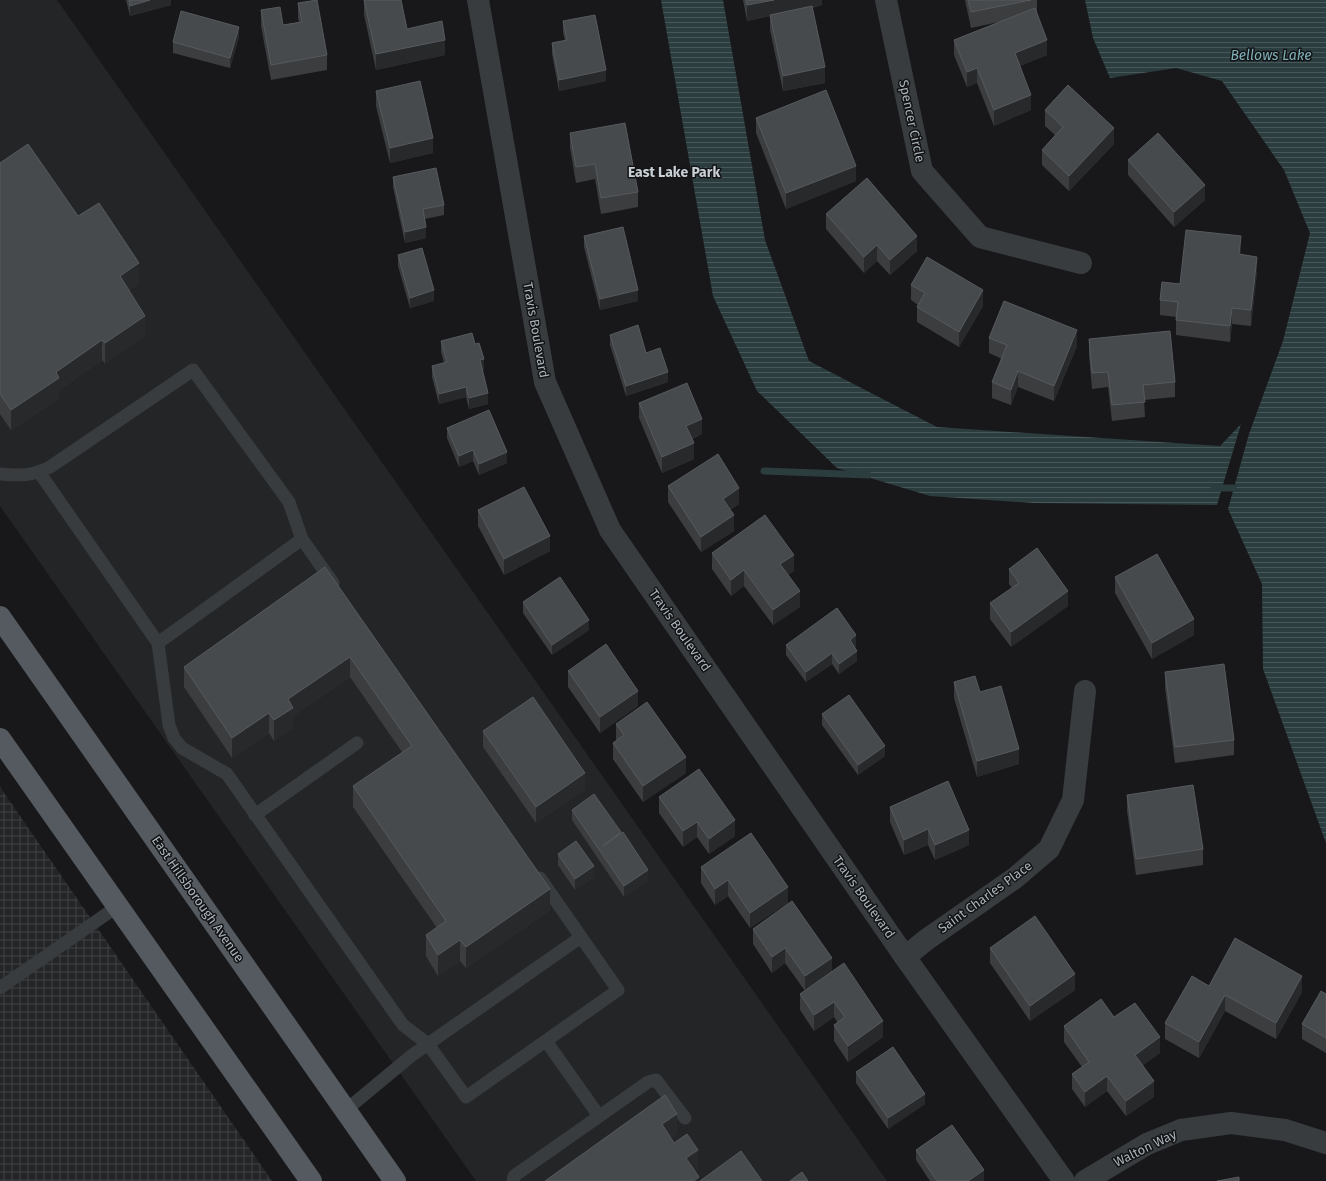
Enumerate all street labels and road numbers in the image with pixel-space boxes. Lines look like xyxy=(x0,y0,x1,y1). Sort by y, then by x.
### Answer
street label: Spencer Circle xyxy=(896,79,928,163)
street label: Travis Boulevard xyxy=(520,281,552,379)
street label: Travis Boulevard xyxy=(646,586,714,674)
street label: East Hillsborough Avenue xyxy=(149,833,247,965)
street label: Travis Boulevard xyxy=(830,853,898,941)
street label: Saint Charles Place xyxy=(935,858,1035,936)
street label: Walton Way xyxy=(1111,1126,1179,1170)

